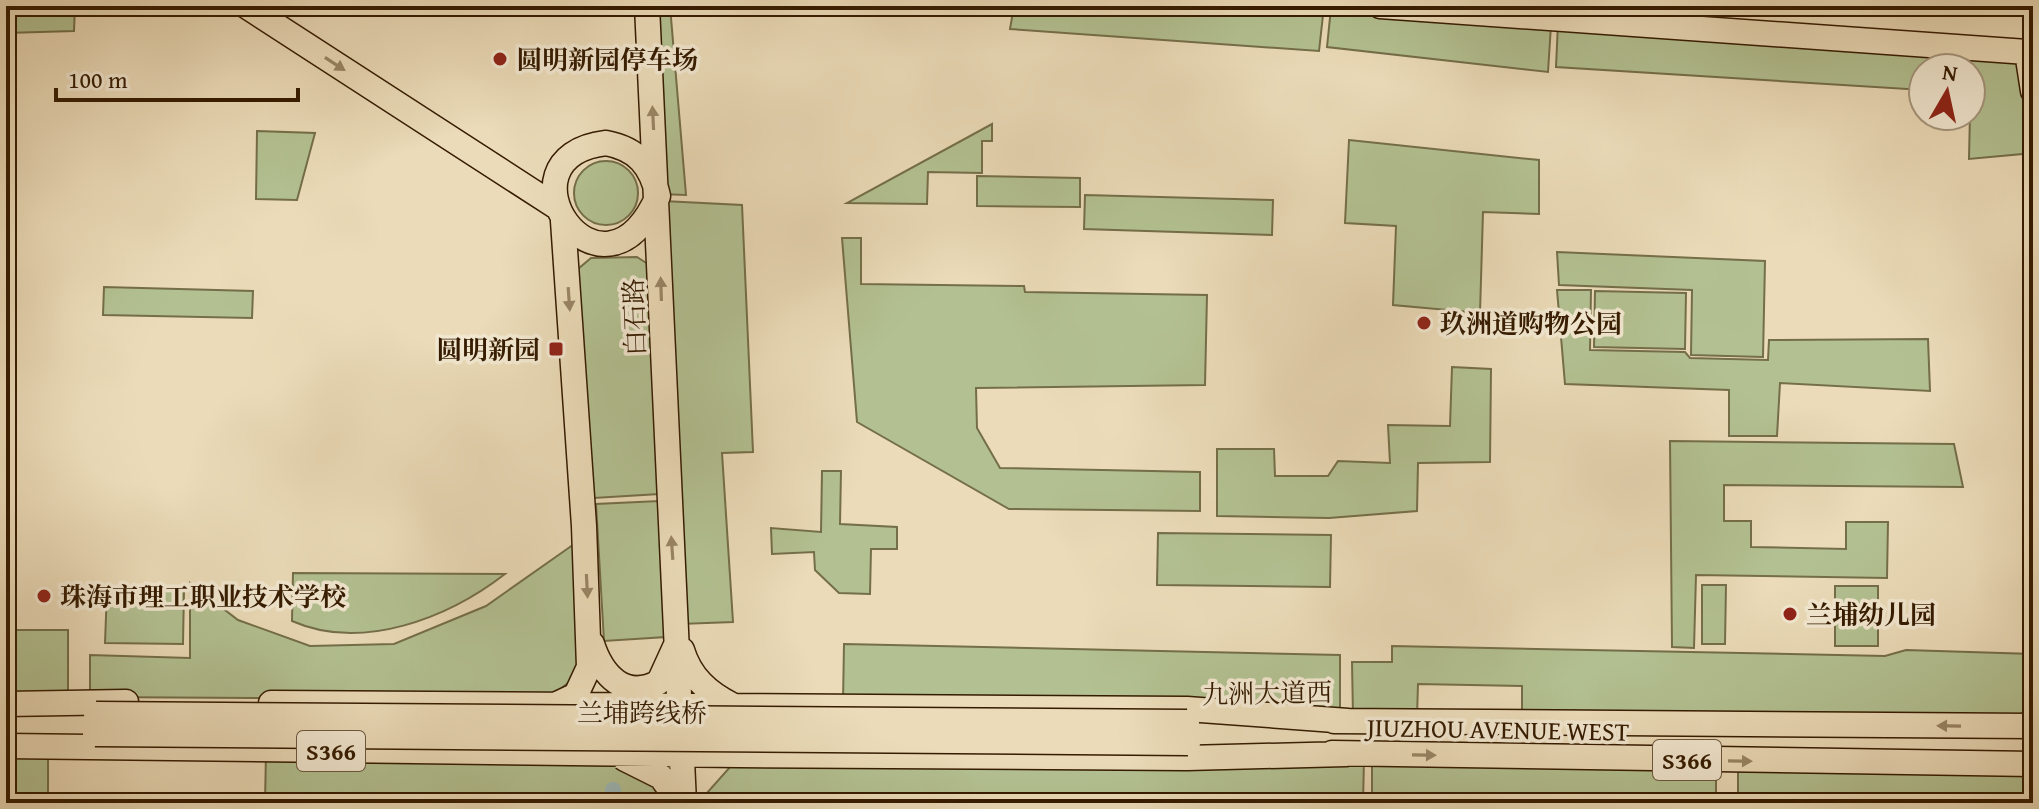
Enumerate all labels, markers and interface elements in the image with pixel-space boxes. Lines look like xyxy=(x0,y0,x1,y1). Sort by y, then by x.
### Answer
place label: 圆明新园停车场 xyxy=(516,40,698,79)
marker: 圆明新园停车场 xyxy=(491,50,509,68)
scale bar xyxy=(56,52,298,102)
north arrow xyxy=(1907,52,1987,132)
text: N xyxy=(1940,55,1960,89)
one-way arrow xyxy=(325,56,346,71)
text: 100 m xyxy=(68,62,128,97)
one-way arrow xyxy=(647,105,660,130)
one-way arrow xyxy=(654,276,667,301)
street label: 白石路 xyxy=(613,277,655,357)
one-way arrow xyxy=(563,287,576,312)
place label: 玖洲道购物公园 xyxy=(1440,304,1622,343)
marker: 玖洲道购物公园 xyxy=(1415,314,1433,332)
place label: 圆明新园 xyxy=(436,330,540,369)
marker: 圆明新园 xyxy=(547,340,565,358)
one-way arrow xyxy=(665,535,678,560)
one-way arrow xyxy=(581,574,594,599)
place label: 珠海市理工职业技术学校 xyxy=(60,577,346,616)
marker: 珠海市理工职业技术学校 xyxy=(35,587,53,605)
place label: 兰埔幼儿园 xyxy=(1806,595,1936,634)
marker: 兰埔幼儿园 xyxy=(1781,605,1799,623)
street label: 九洲大道西 xyxy=(1202,672,1332,714)
street label: 兰埔跨线桥 xyxy=(577,693,707,732)
street label: JIUZHOU AVENUE WEST xyxy=(1363,707,1630,751)
one-way arrow xyxy=(1936,720,1961,732)
road number: S366 xyxy=(297,731,365,771)
road number: S366 xyxy=(1653,740,1721,780)
one-way arrow xyxy=(1412,749,1437,762)
one-way arrow xyxy=(1728,755,1753,767)

